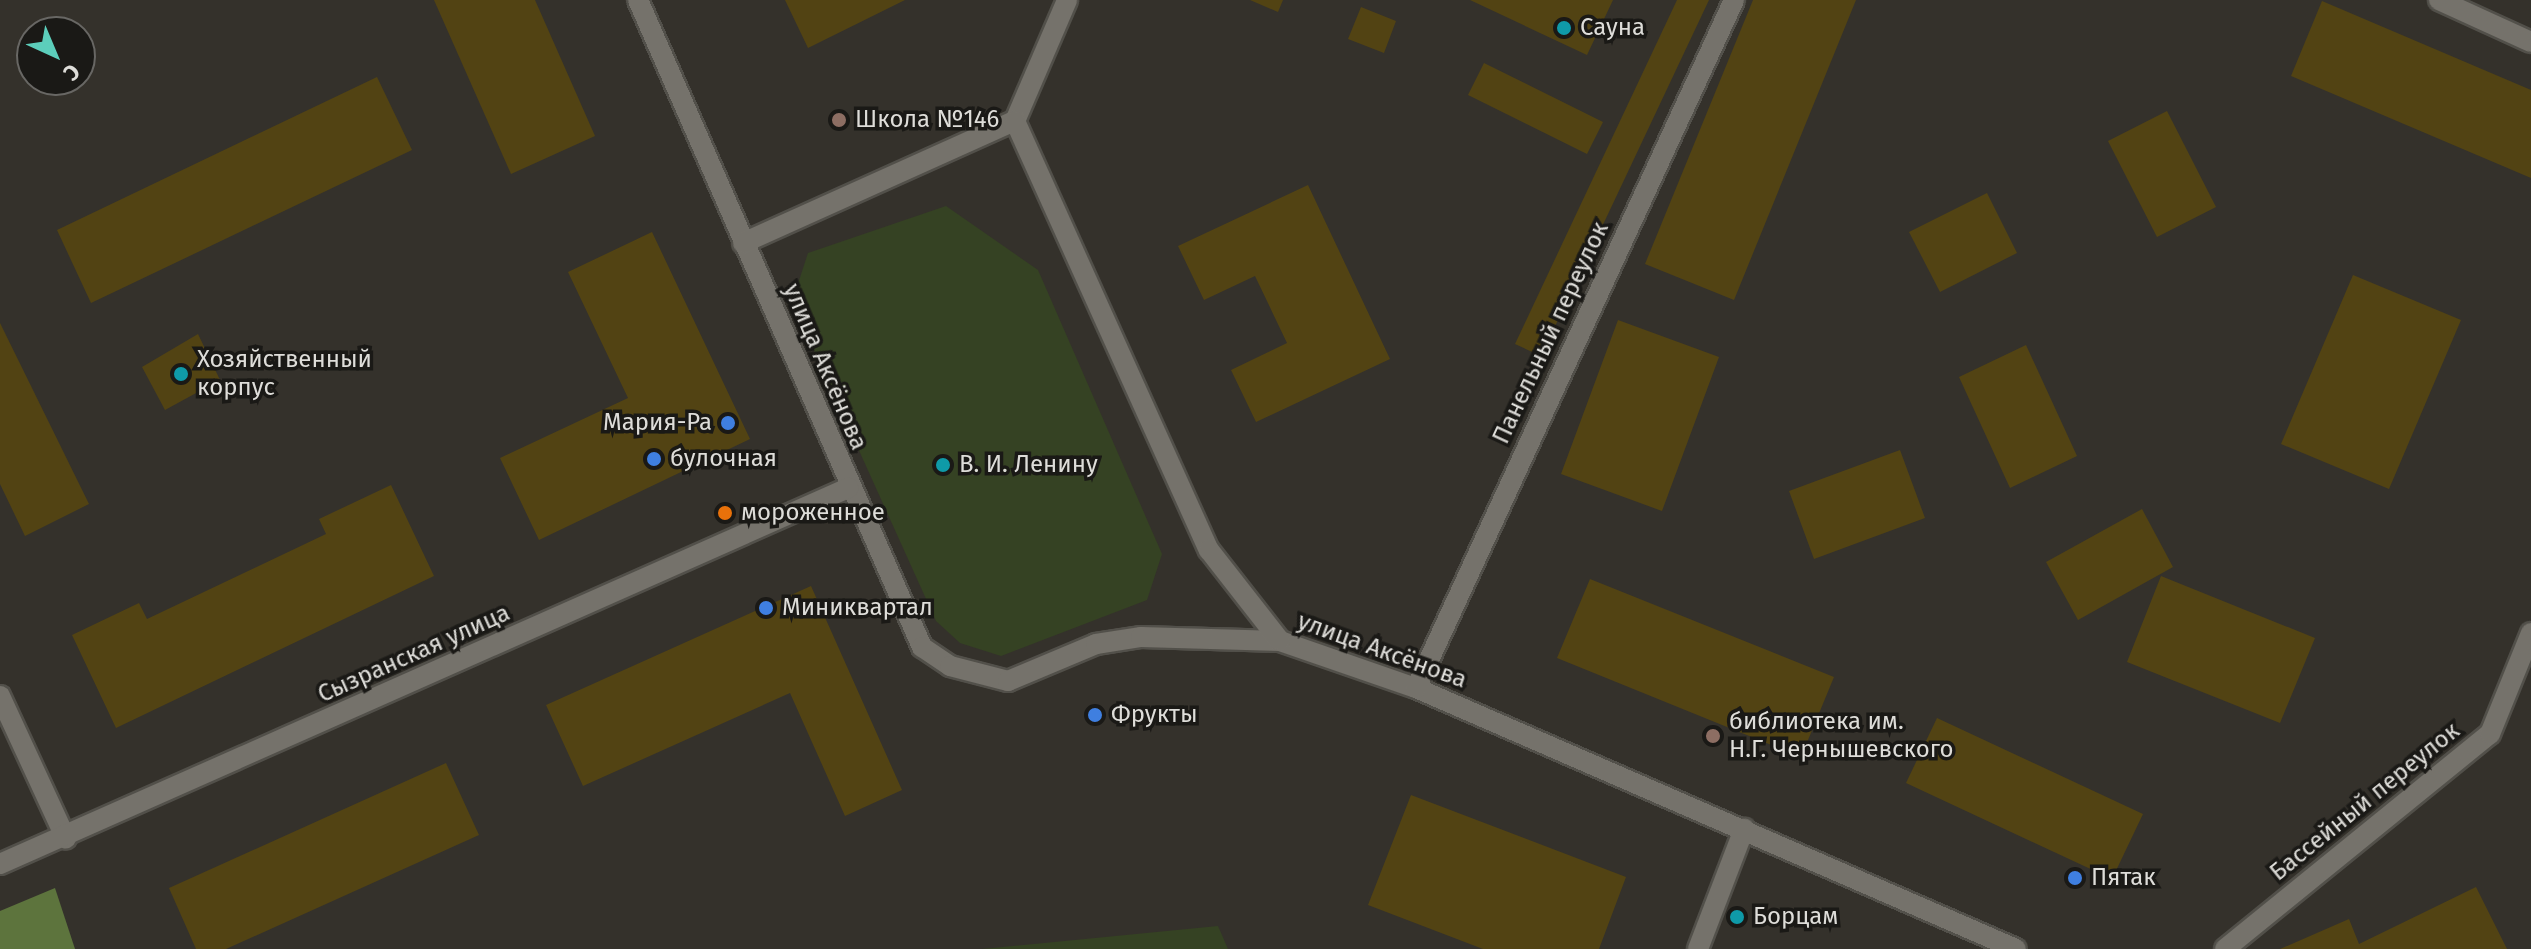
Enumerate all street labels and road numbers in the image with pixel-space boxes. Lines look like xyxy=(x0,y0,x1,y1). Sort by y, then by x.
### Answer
street label: Панельный переулок xyxy=(1487,217,1615,449)
street label: улица Аксёнова xyxy=(777,280,873,454)
street label: Сызранская улица xyxy=(314,599,514,709)
street label: улица Аксёнова xyxy=(1293,607,1471,695)
street label: Бассейный переулок xyxy=(2264,717,2466,887)

